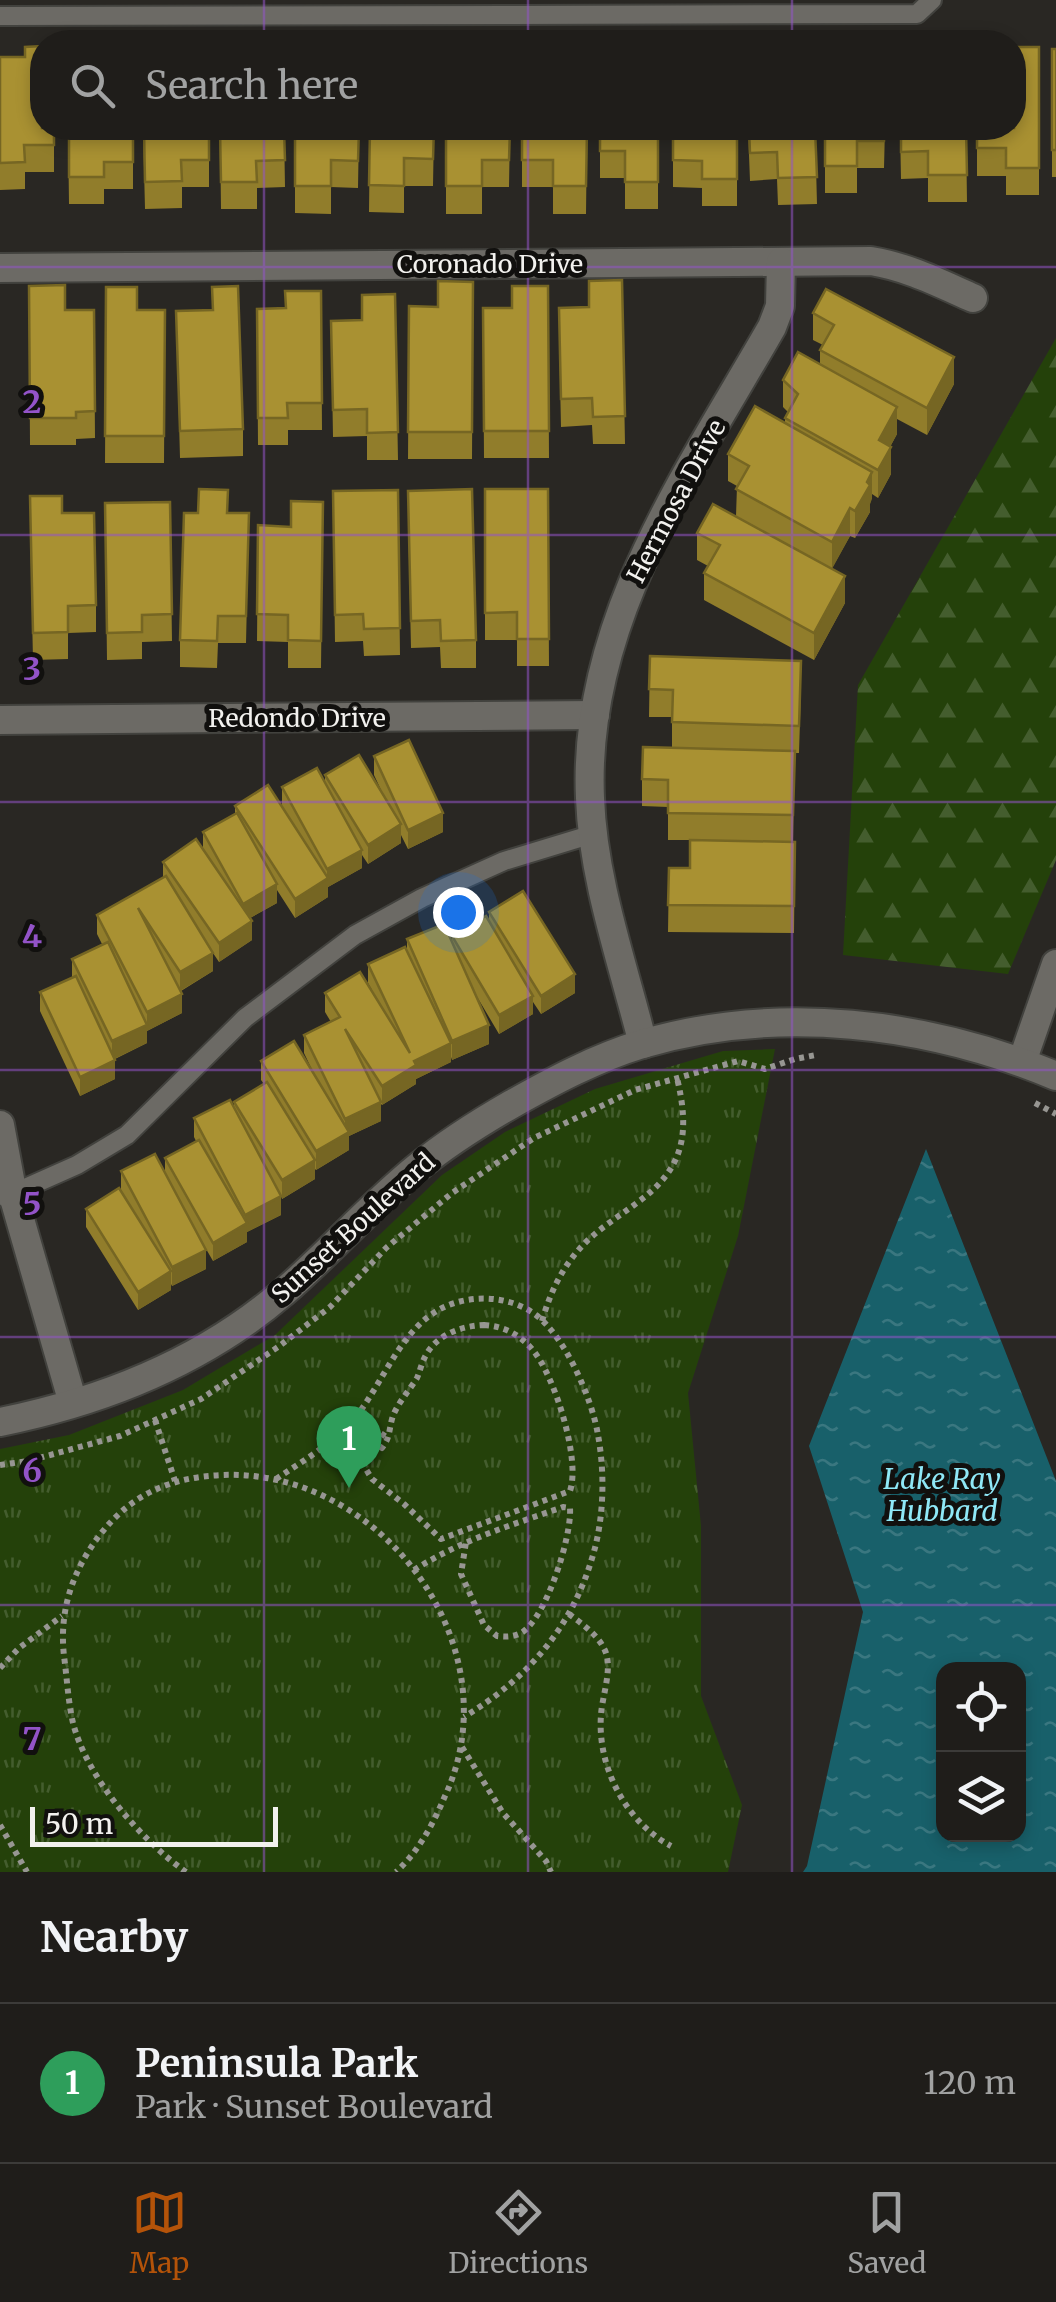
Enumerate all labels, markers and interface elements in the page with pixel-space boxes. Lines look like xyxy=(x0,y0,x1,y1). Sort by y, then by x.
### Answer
search box xyxy=(30,30,1026,140)
icon: search xyxy=(65,58,120,113)
text: Search here xyxy=(145,62,358,109)
street label: Coronado Drive xyxy=(397,248,583,280)
text: 2 xyxy=(23,382,41,422)
street label: Hermosa Drive xyxy=(620,414,732,588)
text: 3 xyxy=(23,649,41,689)
street label: Redondo Drive xyxy=(208,702,386,734)
your location xyxy=(433,887,484,938)
text: 4 xyxy=(22,916,42,956)
street label: Sunset Boulevard xyxy=(265,1146,441,1310)
text: 5 xyxy=(23,1184,41,1224)
pin: 1 xyxy=(316,1406,382,1488)
text: 6 xyxy=(22,1451,42,1491)
water label: Lake Ray Hubbard xyxy=(883,1461,1001,1529)
map controls xyxy=(936,1662,1026,1842)
button: locate xyxy=(936,1662,1026,1752)
text: 7 xyxy=(22,1719,42,1759)
button: layers xyxy=(936,1752,1026,1842)
scale bar xyxy=(30,1802,278,1846)
text: 50 m xyxy=(45,1806,113,1842)
text: Nearby xyxy=(40,1911,188,1963)
text: Peninsula Park xyxy=(135,2040,418,2087)
text: 1 xyxy=(65,2063,80,2103)
text: 120 m xyxy=(924,2063,1016,2103)
text: Park · Sunset Boulevard xyxy=(135,2087,493,2127)
tab: Map xyxy=(129,2185,189,2281)
tab: Directions xyxy=(448,2185,588,2281)
tab: Saved xyxy=(847,2185,926,2281)

